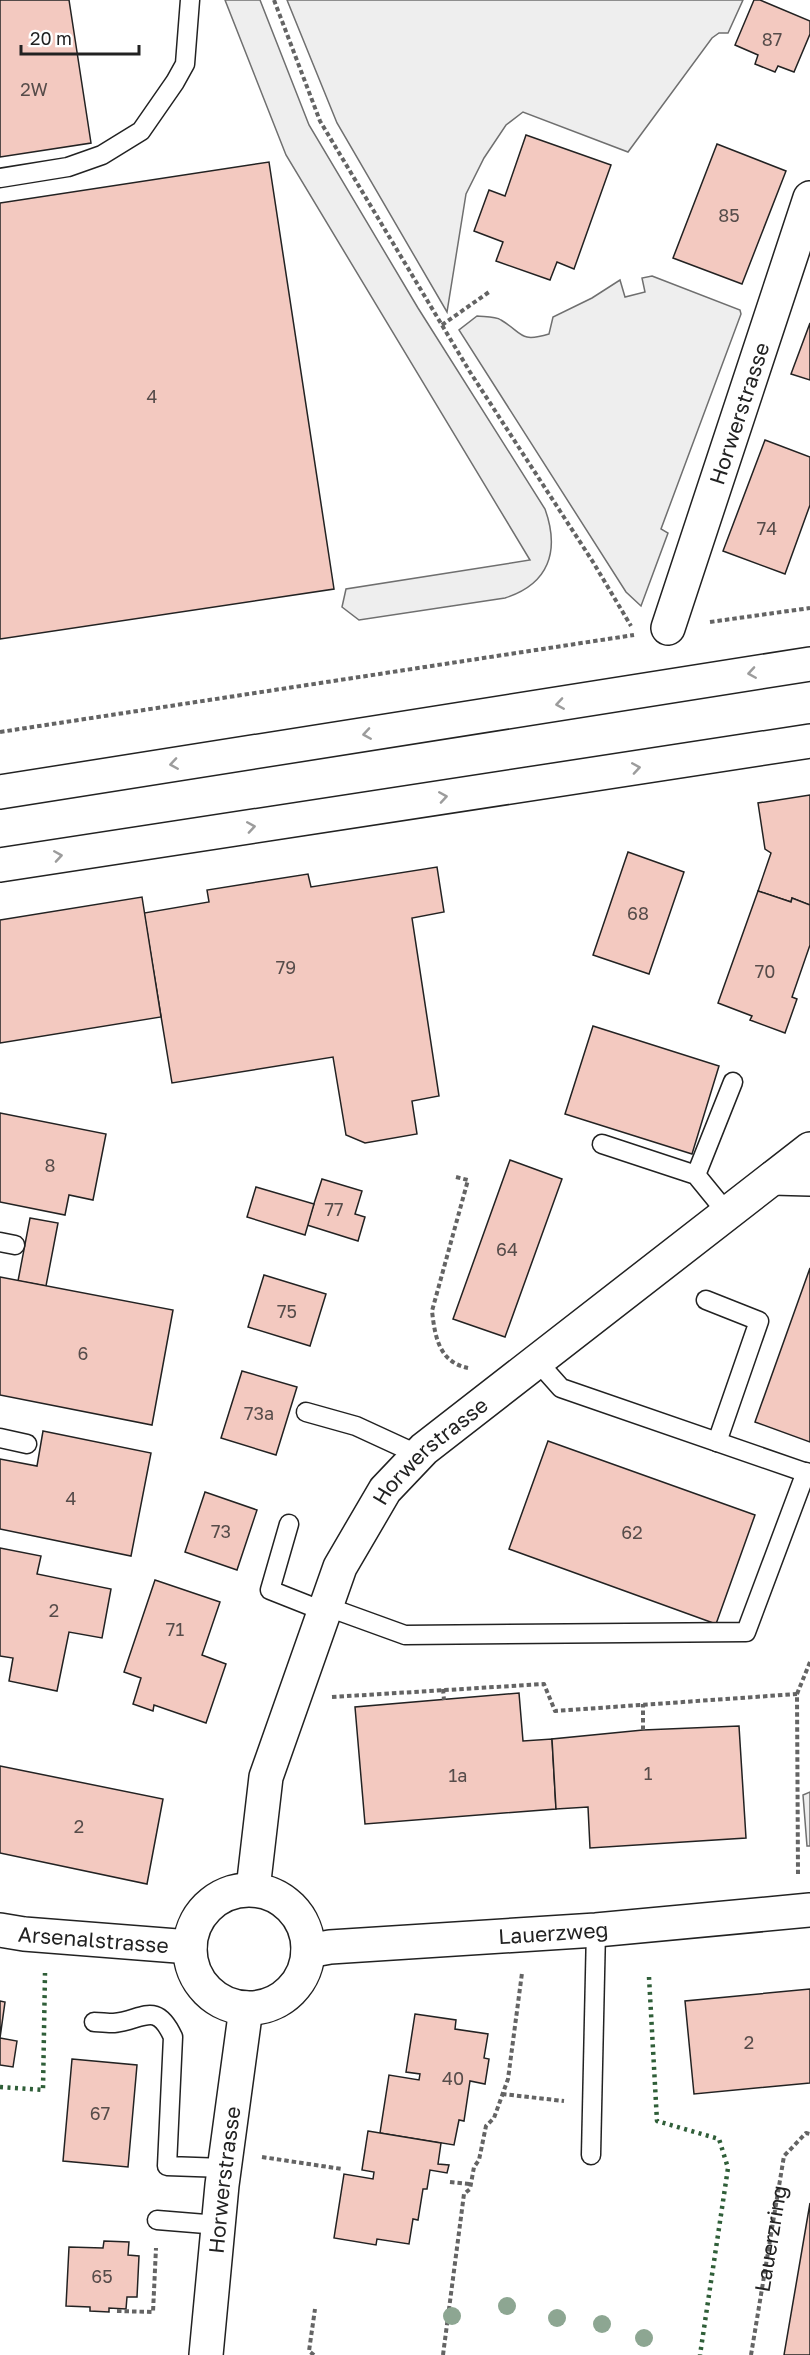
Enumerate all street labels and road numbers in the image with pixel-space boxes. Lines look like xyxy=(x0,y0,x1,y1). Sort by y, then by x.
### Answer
street label: Horwerstrasse xyxy=(703,339,774,488)
street label: Horwerstrasse xyxy=(366,1392,493,1509)
street label: Lauerzweg xyxy=(497,1916,609,1949)
street label: Arsenalstrasse xyxy=(17,1921,170,1958)
street label: Horwerstrasse xyxy=(203,2105,246,2255)
street label: Lauerzring xyxy=(749,2183,792,2294)

